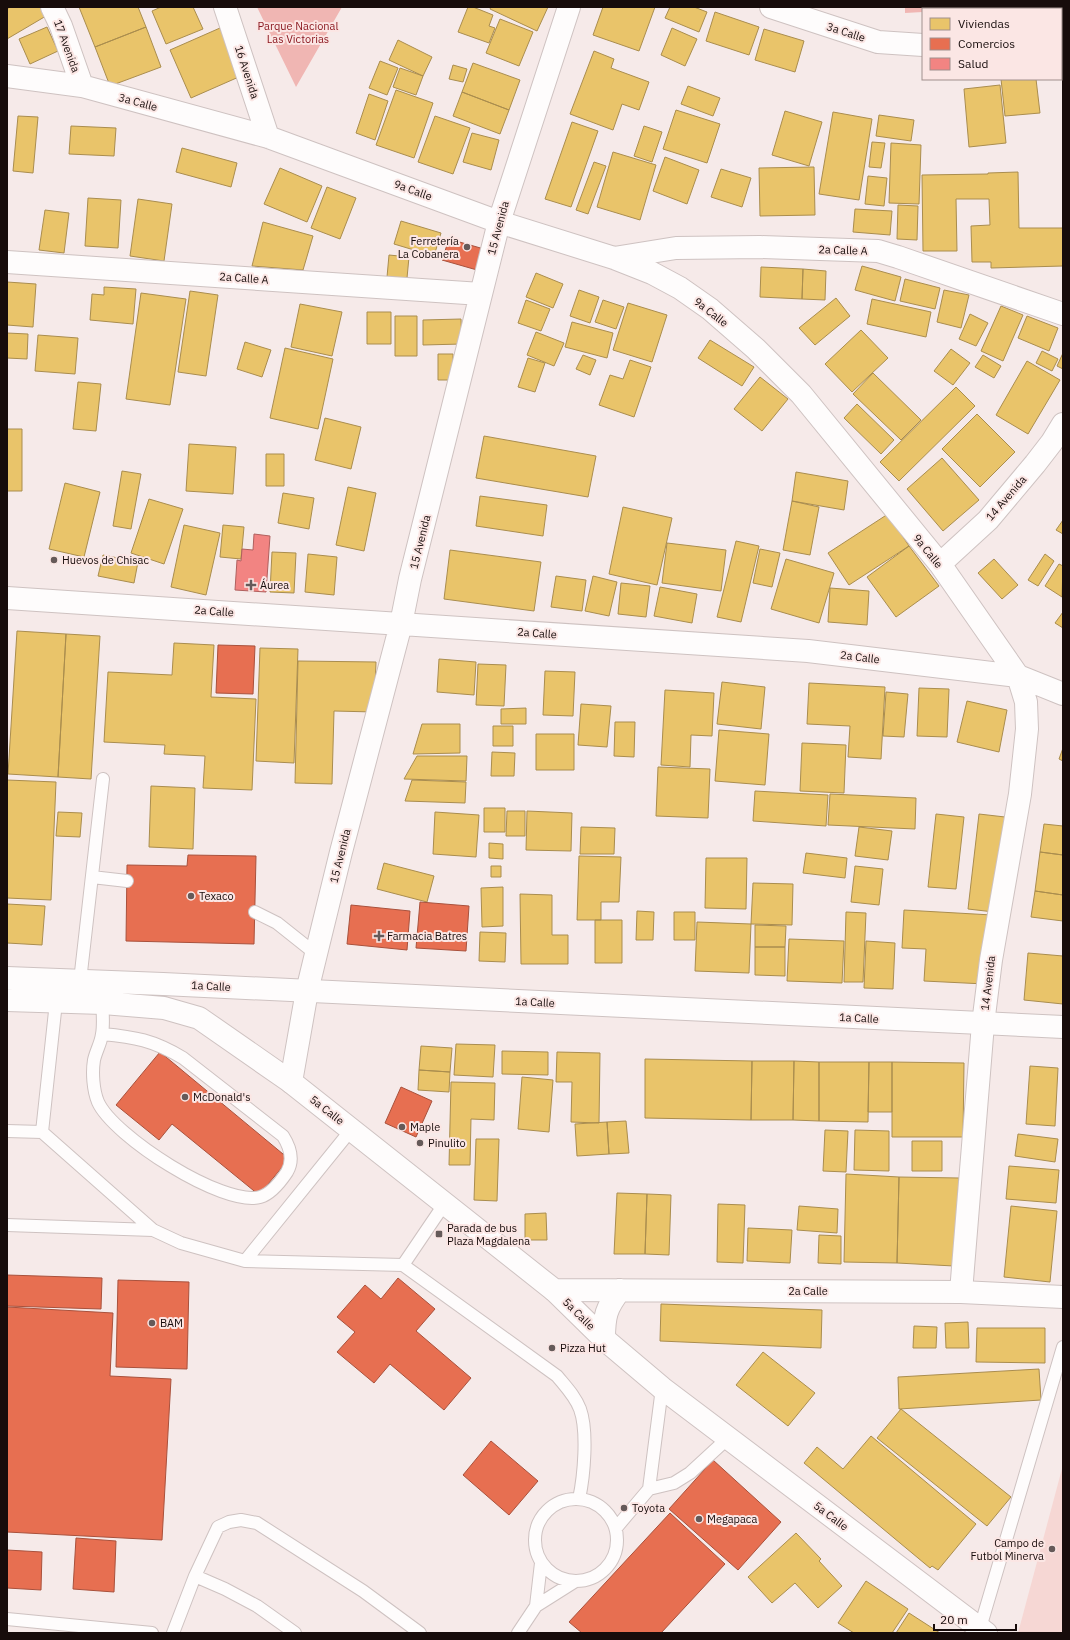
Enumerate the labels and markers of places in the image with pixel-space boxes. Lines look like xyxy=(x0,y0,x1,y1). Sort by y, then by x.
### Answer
place label: Ferretería La Cobanera xyxy=(398,234,459,261)
marker: Ferretería La Cobanera xyxy=(462,242,472,252)
place label: Huevos de Chisac xyxy=(62,553,149,567)
marker: Huevos de Chisac xyxy=(49,555,59,565)
place label: Áurea xyxy=(260,578,289,592)
marker: Áurea xyxy=(245,579,257,591)
place label: Texaco xyxy=(199,889,234,903)
marker: Texaco xyxy=(186,891,196,901)
place label: Farmacia Batres xyxy=(387,929,467,943)
marker: Farmacia Batres xyxy=(374,931,384,941)
place label: McDonald's xyxy=(193,1090,251,1104)
marker: McDonald's xyxy=(180,1092,190,1102)
place label: Maple xyxy=(410,1120,440,1134)
marker: Maple xyxy=(397,1122,407,1132)
place label: Pinulito xyxy=(428,1136,466,1150)
marker: Pinulito xyxy=(415,1138,425,1148)
place label: Parada de bus Plaza Magdalena xyxy=(447,1221,530,1248)
marker: Parada de bus Plaza Magdalena xyxy=(434,1229,444,1239)
place label: BAM xyxy=(160,1316,183,1330)
marker: BAM xyxy=(147,1318,157,1328)
place label: Pizza Hut xyxy=(560,1341,606,1355)
marker: Pizza Hut xyxy=(547,1343,557,1353)
place label: Toyota xyxy=(632,1501,665,1515)
marker: Toyota xyxy=(619,1503,629,1513)
place label: Megapaca xyxy=(707,1512,757,1526)
marker: Megapaca xyxy=(694,1514,704,1524)
place label: Campo de Futbol Minerva xyxy=(971,1536,1044,1563)
marker: Campo de Futbol Minerva xyxy=(1047,1544,1057,1554)

